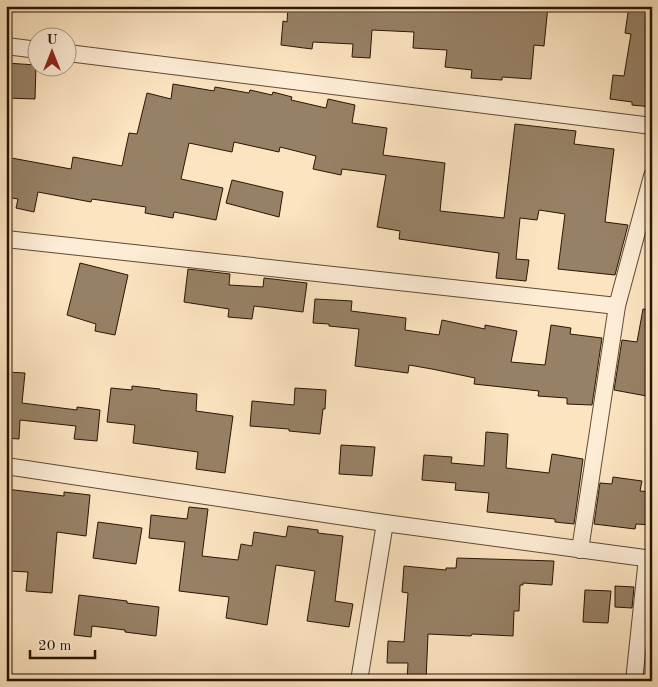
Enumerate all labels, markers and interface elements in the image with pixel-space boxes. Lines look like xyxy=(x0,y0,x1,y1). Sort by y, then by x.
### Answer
north arrow xyxy=(28,28,78,78)
text: U xyxy=(46,33,58,47)
scale bar xyxy=(30,627,95,659)
text: 20 m xyxy=(38,639,72,654)

